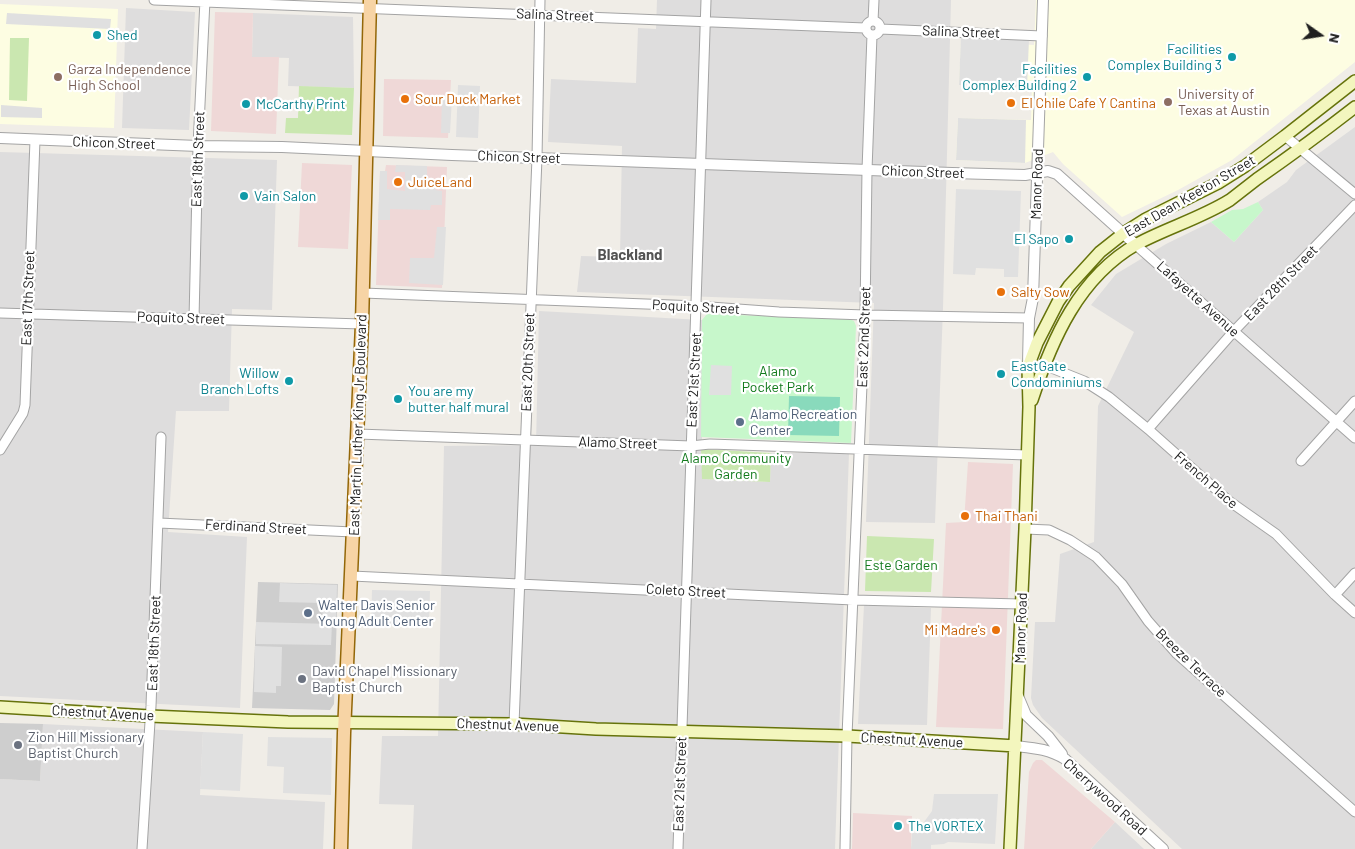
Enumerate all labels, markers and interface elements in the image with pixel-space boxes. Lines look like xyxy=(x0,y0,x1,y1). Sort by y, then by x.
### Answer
street label: Salina Street xyxy=(516,5,594,25)
north arrow xyxy=(1295,10,1345,60)
street label: Salina Street xyxy=(922,22,1000,42)
place label: Shed xyxy=(107,27,138,43)
marker: Shed xyxy=(91,29,103,41)
text: N xyxy=(1326,32,1344,45)
place label: Facilities Complex Building 3 xyxy=(1107,41,1222,74)
marker: Facilities Complex Building 3 xyxy=(1226,51,1238,63)
place label: Garza Independence High School xyxy=(68,61,191,94)
place label: Facilities Complex Building 2 xyxy=(962,61,1077,94)
marker: Garza Independence High School xyxy=(52,71,64,83)
marker: Facilities Complex Building 2 xyxy=(1081,71,1093,83)
place label: University of Texas at Austin xyxy=(1178,86,1270,118)
place label: Sour Duck Market xyxy=(415,91,521,107)
marker: Sour Duck Market xyxy=(399,93,411,105)
place label: El Chile Cafe Y Cantina xyxy=(1021,95,1156,111)
place label: McCarthy Print xyxy=(256,96,346,112)
marker: University of Texas at Austin xyxy=(1162,96,1174,108)
marker: El Chile Cafe Y Cantina xyxy=(1005,97,1017,109)
marker: McCarthy Print xyxy=(240,98,252,110)
street label: East 18th Street xyxy=(188,111,208,207)
street label: Chicon Street xyxy=(72,133,156,153)
street label: Chicon Street xyxy=(477,147,561,167)
street label: Manor Road xyxy=(1027,148,1047,220)
street label: East Dean Keeton Street xyxy=(1122,152,1258,240)
street label: Chicon Street xyxy=(881,162,965,182)
place label: JuiceLand xyxy=(408,174,472,190)
marker: JuiceLand xyxy=(392,176,404,188)
place label: Vain Salon xyxy=(254,188,316,204)
marker: Vain Salon xyxy=(238,190,250,202)
place label: El Sapo xyxy=(1014,231,1059,247)
marker: El Sapo xyxy=(1063,233,1075,245)
street label: East 28th Street xyxy=(1241,242,1321,324)
district label: Blackland xyxy=(597,246,663,264)
street label: East 17th Street xyxy=(18,250,38,346)
street label: Lafayette Avenue xyxy=(1153,258,1243,340)
place label: Salty Sow xyxy=(1011,284,1069,300)
street label: East 22nd Street xyxy=(854,286,874,388)
marker: Salty Sow xyxy=(995,286,1007,298)
street label: Poquito Street xyxy=(652,296,740,318)
street label: Poquito Street xyxy=(137,308,225,328)
street label: East 20th Street xyxy=(518,312,538,412)
street label: East Martin Luther King Jr Boulevard xyxy=(346,314,370,536)
street label: East 21st Street xyxy=(683,332,705,428)
place label: EastGate Condominiums xyxy=(1011,358,1102,391)
park label: Alamo Pocket Park xyxy=(742,363,814,396)
place label: Willow Branch Lofts xyxy=(201,365,279,398)
marker: EastGate Condominiums xyxy=(995,368,1007,380)
marker: Willow Branch Lofts xyxy=(283,375,295,387)
place label: You are my butter half mural xyxy=(408,383,509,416)
marker: You are my butter half mural xyxy=(392,393,404,405)
place label: Alamo Recreation Center xyxy=(750,406,857,438)
marker: Alamo Recreation Center xyxy=(734,416,746,428)
street label: Alamo Street xyxy=(578,433,658,453)
street label: French Place xyxy=(1171,448,1241,512)
park label: Alamo Community Garden xyxy=(681,450,791,482)
place label: Thai Thani xyxy=(975,508,1038,524)
marker: Thai Thani xyxy=(959,510,971,522)
street label: Ferdinand Street xyxy=(205,516,307,538)
park label: Este Garden xyxy=(864,557,938,573)
street label: Coleto Street xyxy=(645,581,727,601)
street label: Manor Road xyxy=(1011,592,1031,664)
street label: East 18th Street xyxy=(144,595,164,691)
place label: Walter Davis Senior Young Adult Center xyxy=(318,597,435,630)
marker: Walter Davis Senior Young Adult Center xyxy=(302,607,314,619)
place label: Mi Madre's xyxy=(924,622,986,638)
marker: Mi Madre's xyxy=(990,624,1002,636)
street label: Breeze Terrace xyxy=(1152,625,1230,701)
place label: David Chapel Missionary Baptist Church xyxy=(312,663,457,696)
marker: David Chapel Missionary Baptist Church xyxy=(296,673,308,685)
street label: Chestnut Avenue xyxy=(51,702,155,724)
street label: Chestnut Avenue xyxy=(456,715,560,735)
place label: Zion Hill Missionary Baptist Church xyxy=(28,729,144,762)
street label: Chestnut Avenue xyxy=(860,729,964,751)
street label: East 21st Street xyxy=(670,736,690,832)
marker: Zion Hill Missionary Baptist Church xyxy=(12,739,24,751)
street label: Cherrywood Road xyxy=(1060,755,1150,839)
place label: The VORTEX xyxy=(908,818,984,834)
marker: The VORTEX xyxy=(892,820,904,832)

